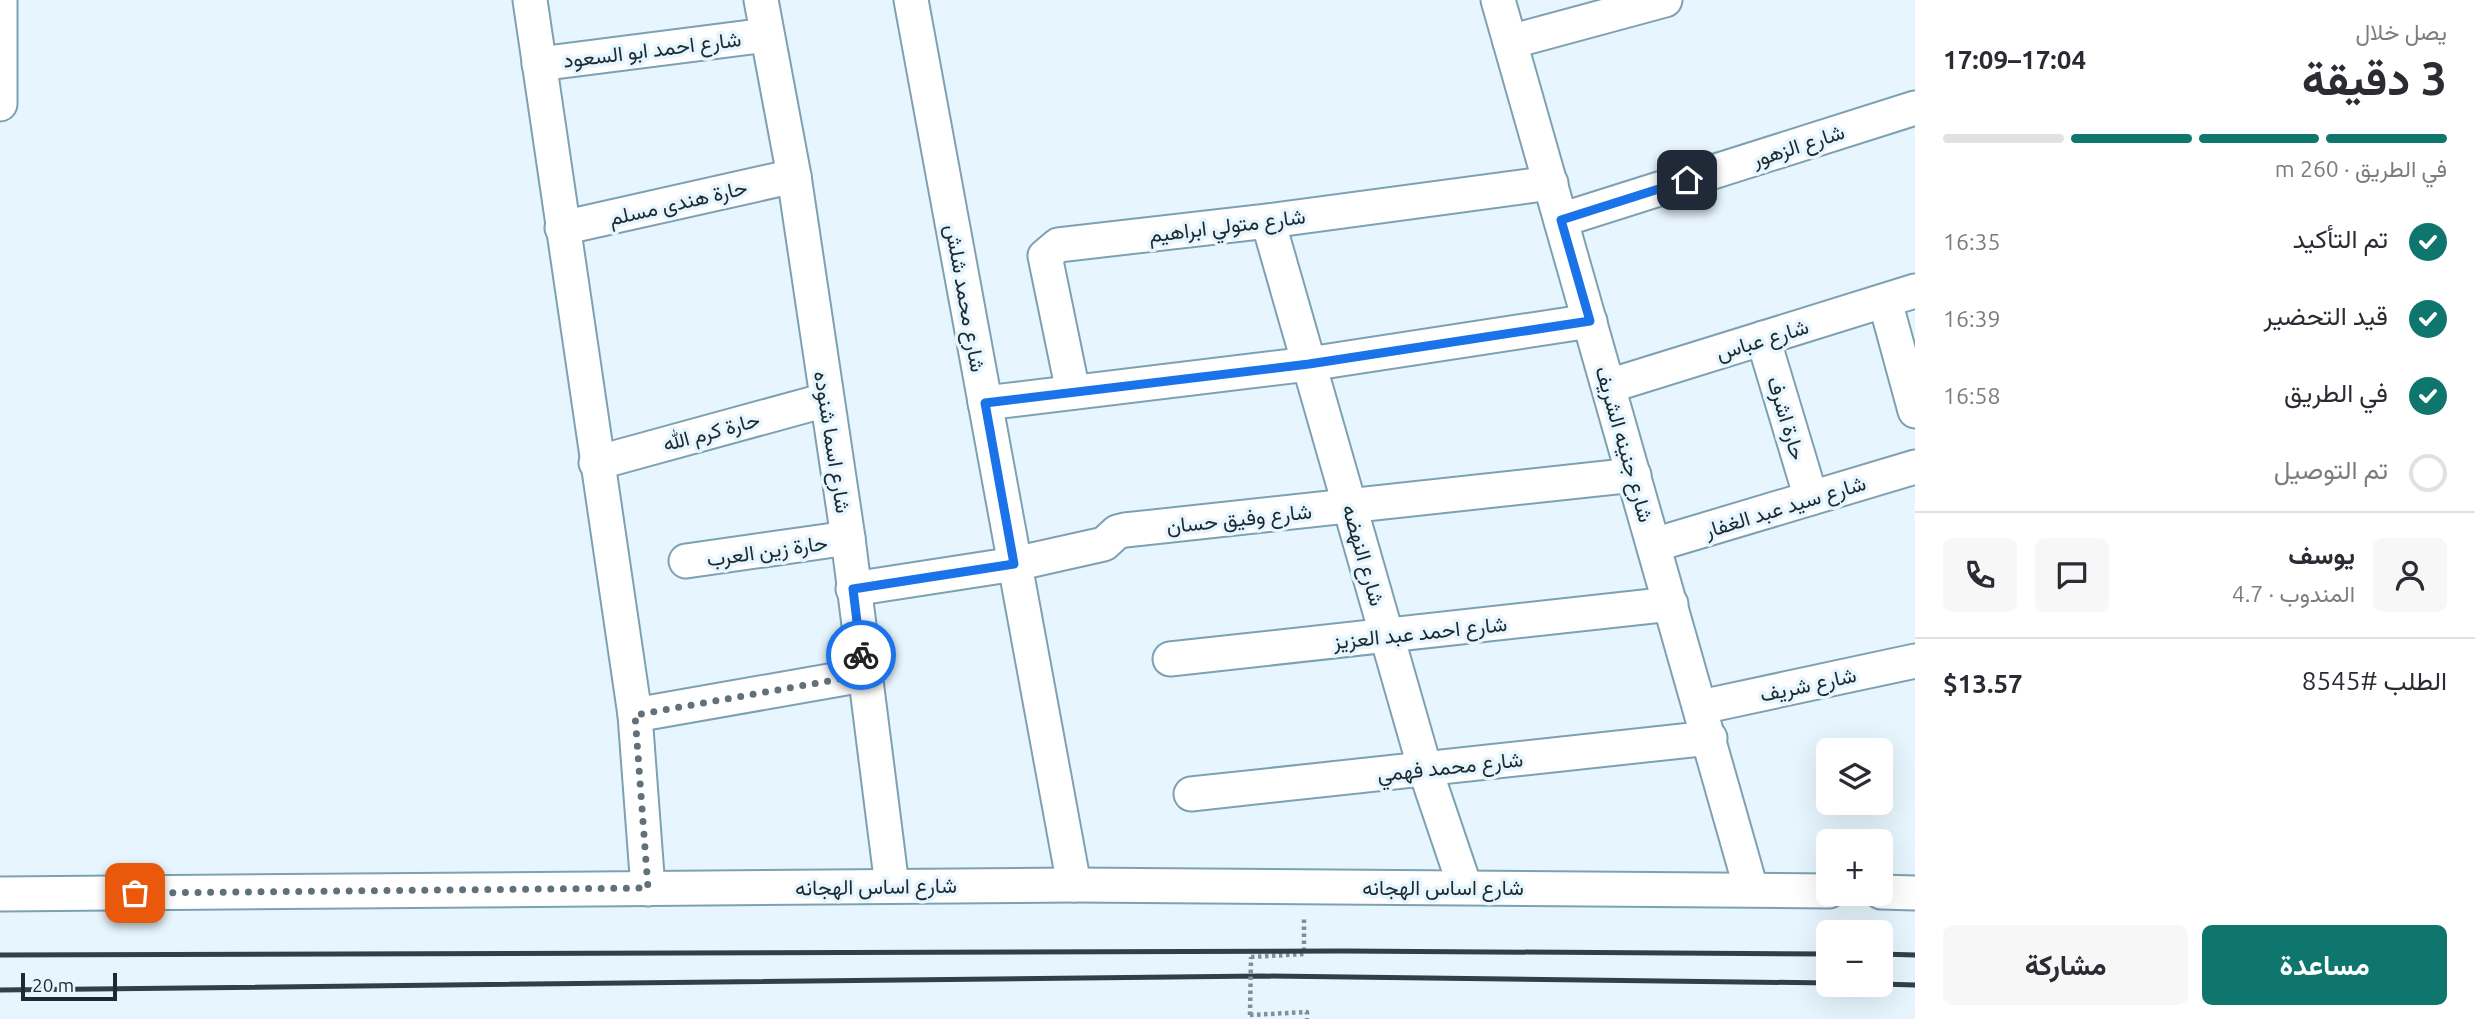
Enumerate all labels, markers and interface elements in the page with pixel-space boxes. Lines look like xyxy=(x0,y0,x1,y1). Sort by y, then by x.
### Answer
text: يصل خلال xyxy=(2355,19,2447,44)
street label: شارع احمد ابو السعود xyxy=(562,26,743,75)
text: 17:04–17:09 xyxy=(1943,45,2086,74)
text: 3 دقيقة xyxy=(2302,52,2447,104)
street label: شارع الزهور xyxy=(1748,119,1848,174)
pin xyxy=(1657,150,1717,210)
text: في الطريق · 260 m xyxy=(2275,156,2447,181)
icon: home xyxy=(1668,161,1706,199)
street label: حارة هندى مسلم xyxy=(607,174,750,232)
street label: شارع متولي ابراهيم xyxy=(1147,203,1307,252)
street label: شارع محمد شلش xyxy=(938,222,991,374)
icon: check xyxy=(2409,223,2447,261)
text: تم التأكيد xyxy=(2293,224,2388,253)
text: 16:35 xyxy=(1943,229,2001,254)
icon: check xyxy=(2409,300,2447,338)
text: قيد التحضير xyxy=(2264,301,2388,330)
text: 16:39 xyxy=(1943,306,2001,331)
street label: شارع عباس xyxy=(1713,314,1812,367)
street label: شارع جنينه الشريف xyxy=(1588,363,1659,526)
street label: شارع اسما شنوده xyxy=(807,369,856,515)
street label: حارة اشرف xyxy=(1761,373,1811,463)
icon: check xyxy=(2409,377,2447,415)
text: في الطريق xyxy=(2284,378,2388,407)
text: 16:58 xyxy=(1943,383,2001,408)
street label: حارة كرم الله xyxy=(660,407,763,458)
text: تم التوصيل xyxy=(2274,455,2388,484)
street label: شارع سيد عبد الغفار xyxy=(1700,470,1869,545)
street label: شارع وفيق حسان xyxy=(1165,498,1313,541)
street label: شارع النهضه xyxy=(1335,501,1390,609)
street label: حارة زين العرب xyxy=(705,530,829,572)
button: phone xyxy=(1943,538,2017,612)
button: chat xyxy=(2035,538,2109,612)
button: person xyxy=(2373,538,2447,612)
text: يوسف xyxy=(2288,540,2355,569)
text: المندوب · 4.7 xyxy=(2232,581,2355,606)
street label: شارع احمد عبد العزيز xyxy=(1331,611,1508,656)
courier xyxy=(826,620,896,690)
icon: bike xyxy=(842,636,880,674)
street label: شارع شريف xyxy=(1758,662,1859,709)
text: الطلب #8545 xyxy=(2302,666,2447,695)
text: $13.57 xyxy=(1943,669,2023,698)
map controls xyxy=(1816,738,1893,997)
button: layers xyxy=(1816,738,1893,815)
street label: شارع محمد فهمي xyxy=(1376,746,1525,792)
button: + xyxy=(1816,829,1893,906)
pin xyxy=(105,863,165,923)
street label: شارع اساس الهجانه xyxy=(795,873,957,902)
icon: bag xyxy=(116,874,154,912)
street label: شارع اساس الهجانه xyxy=(1362,875,1524,902)
button: − xyxy=(1816,920,1893,997)
button: مشاركة xyxy=(1943,925,2188,1005)
button: مساعدة xyxy=(2202,925,2447,1005)
scale bar xyxy=(21,970,117,1002)
text: 20 m xyxy=(32,974,74,996)

